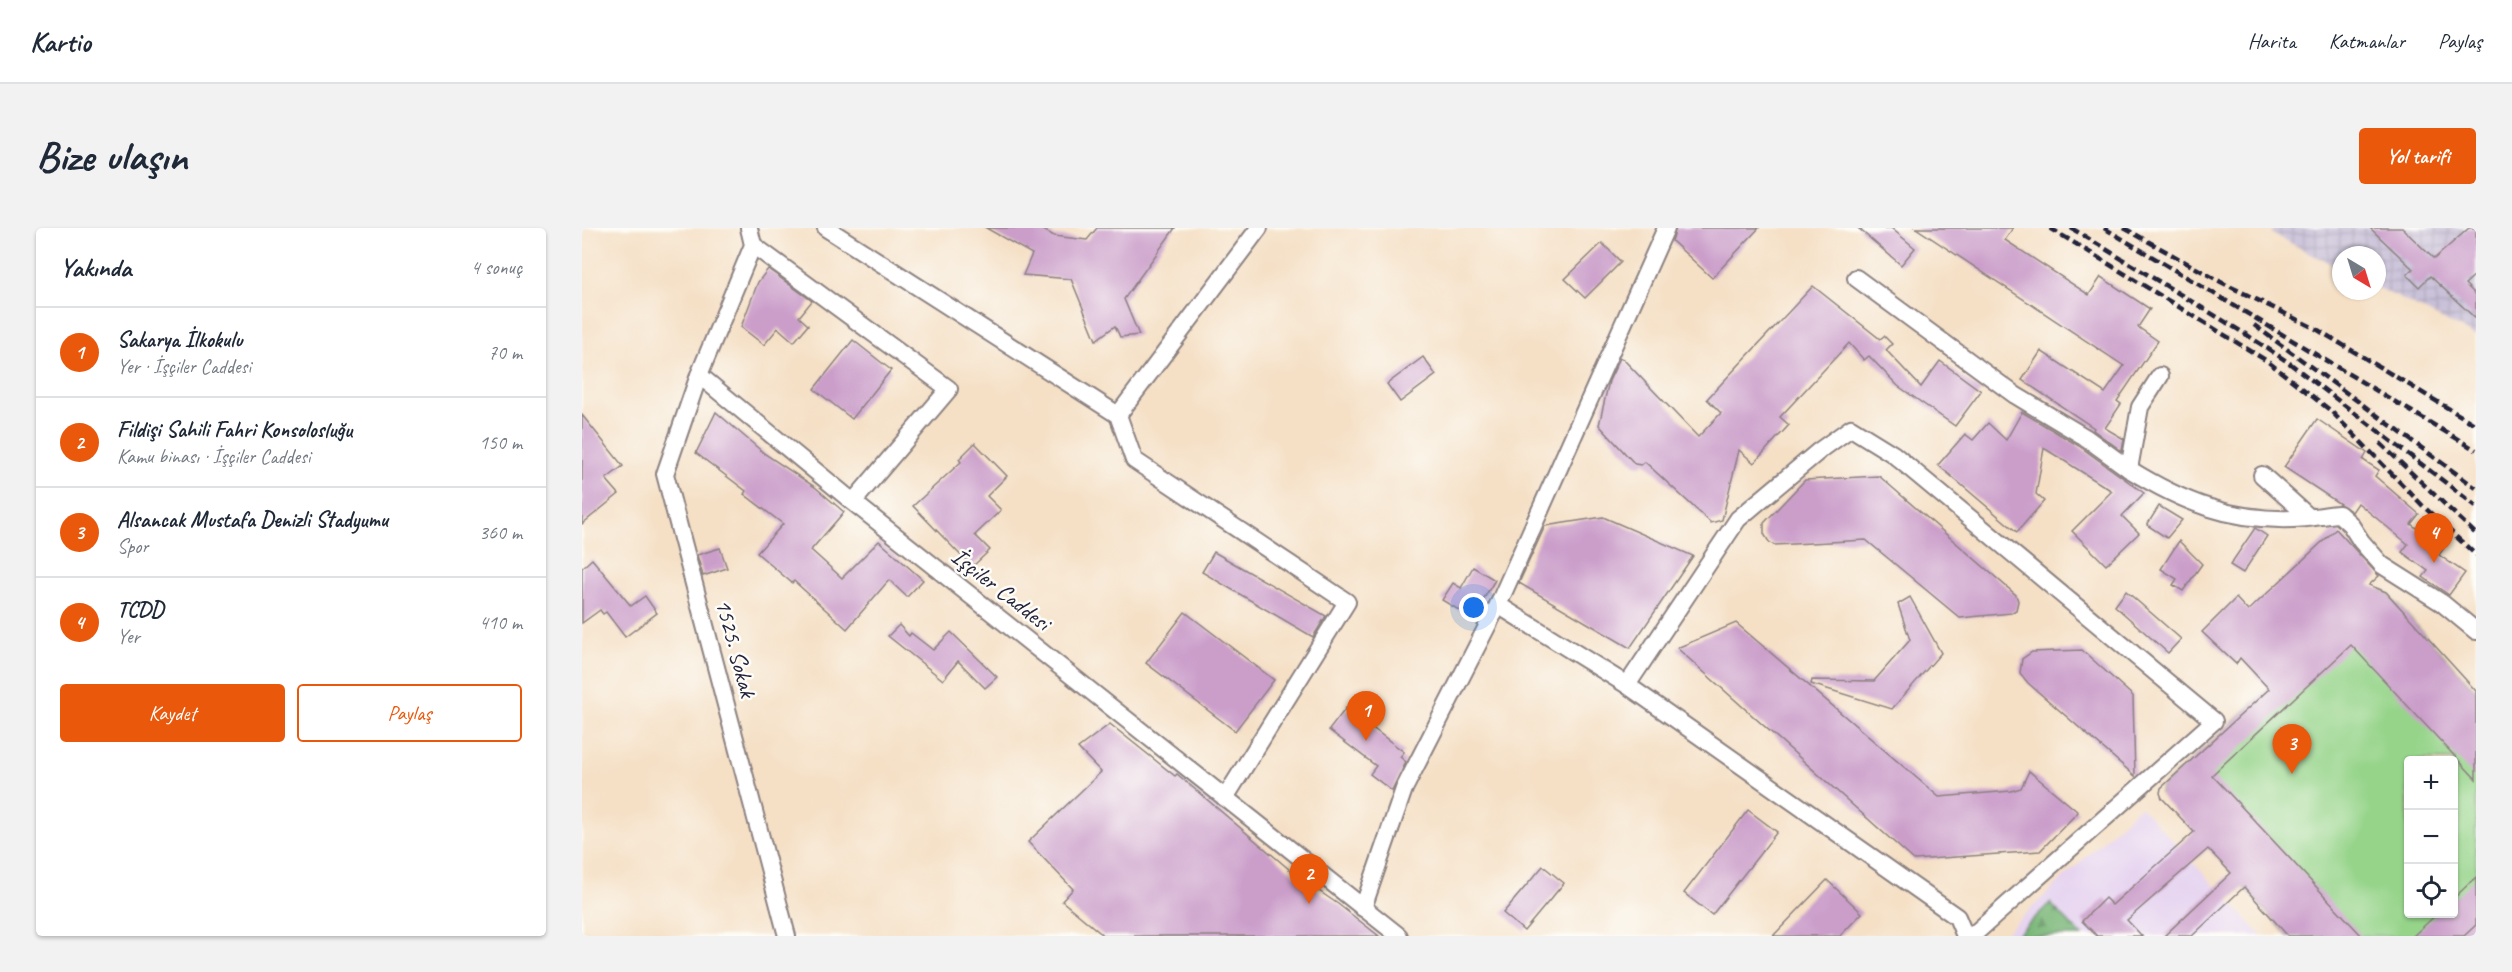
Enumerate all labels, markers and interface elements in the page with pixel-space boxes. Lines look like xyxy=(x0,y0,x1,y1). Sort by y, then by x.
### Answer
text: Kartio xyxy=(30,24,91,59)
text: Harita xyxy=(2248,28,2296,54)
text: Katmanlar xyxy=(2329,28,2405,54)
text: Paylaş xyxy=(2438,28,2482,54)
button: Yol tarifi xyxy=(2359,128,2476,184)
text: Bize ulaşın xyxy=(36,130,187,183)
north arrow xyxy=(2332,246,2386,300)
text: Yakında xyxy=(60,251,131,284)
text: 4 sonuç xyxy=(471,255,522,280)
text: Sakarya İlkokulu xyxy=(117,326,242,354)
text: 1 xyxy=(75,340,84,365)
text: 70 m xyxy=(488,340,522,365)
text: Yer · İşçiler Caddesi xyxy=(117,354,251,379)
text: Fildişi Sahili Fahri Konsolosluğu xyxy=(117,416,352,444)
text: 2 xyxy=(75,430,84,455)
text: 150 m xyxy=(479,430,522,455)
text: Kamu binası · İşçiler Caddesi xyxy=(117,444,311,469)
text: Alsancak Mustafa Denizli Stadyumu xyxy=(117,506,388,534)
pin: 4 xyxy=(2414,514,2454,563)
text: 3 xyxy=(75,520,84,545)
text: 360 m xyxy=(479,520,522,545)
text: Spor xyxy=(117,534,149,559)
street label: İşçiler Caddesi xyxy=(945,541,1059,639)
your location xyxy=(1459,593,1488,622)
street label: 1525. Sokak xyxy=(708,595,764,703)
text: TCDD xyxy=(117,596,164,624)
text: 4 xyxy=(75,610,84,635)
text: 410 m xyxy=(479,610,522,635)
text: Yer xyxy=(117,624,140,649)
button: Kaydet xyxy=(60,684,285,742)
button: Paylaş xyxy=(297,684,522,742)
pin: 1 xyxy=(1346,692,1386,741)
pin: 3 xyxy=(2272,724,2312,774)
map controls xyxy=(2404,756,2458,918)
button: + xyxy=(2404,756,2458,810)
button: − xyxy=(2404,810,2458,864)
pin: 2 xyxy=(1290,854,1328,904)
button: locate xyxy=(2404,864,2458,918)

